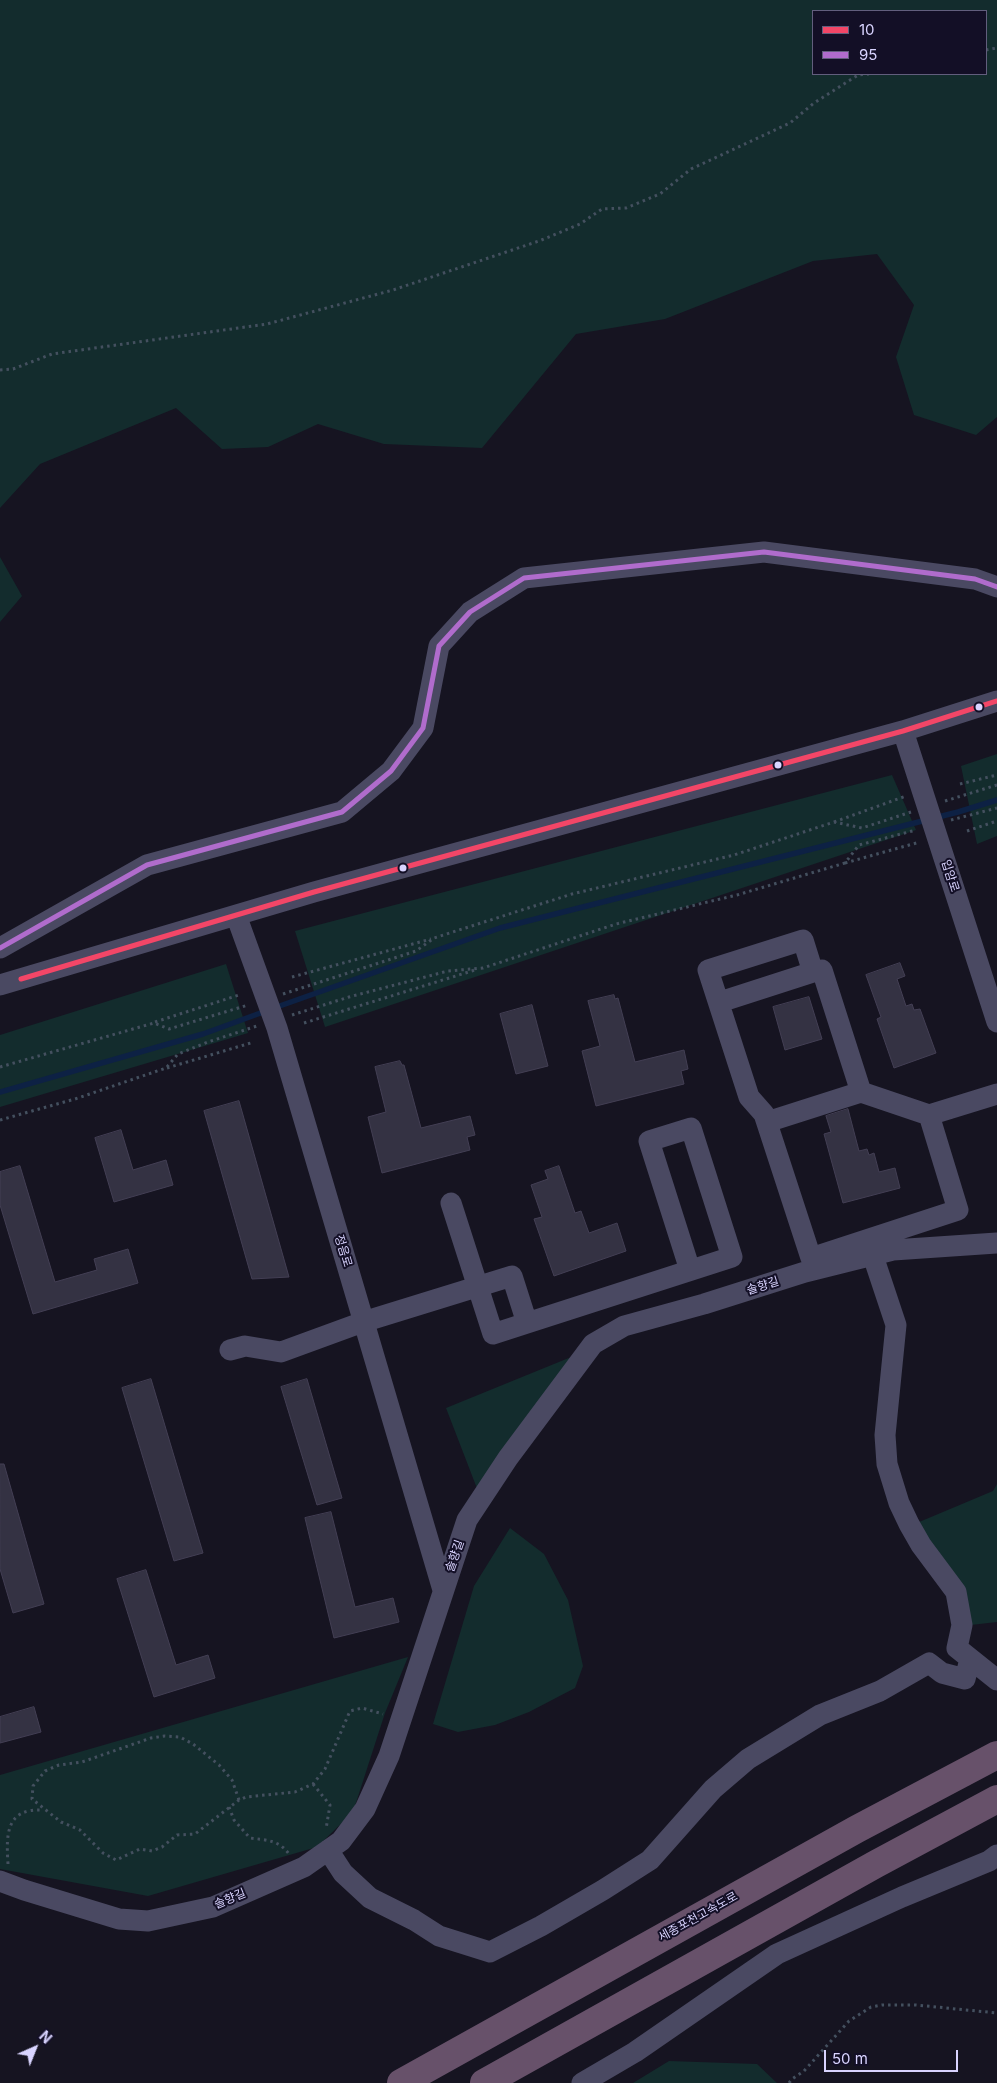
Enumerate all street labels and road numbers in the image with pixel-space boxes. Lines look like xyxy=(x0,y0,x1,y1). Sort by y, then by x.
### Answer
street label: 입암로 xyxy=(938,858,962,894)
street label: 정음로 xyxy=(331,1233,355,1269)
street label: 솔향길 xyxy=(745,1274,781,1298)
street label: 솔향길 xyxy=(443,1538,467,1574)
street label: 솔향길 xyxy=(212,1886,248,1912)
street label: 세종포천고속도로 xyxy=(656,1889,740,1945)

